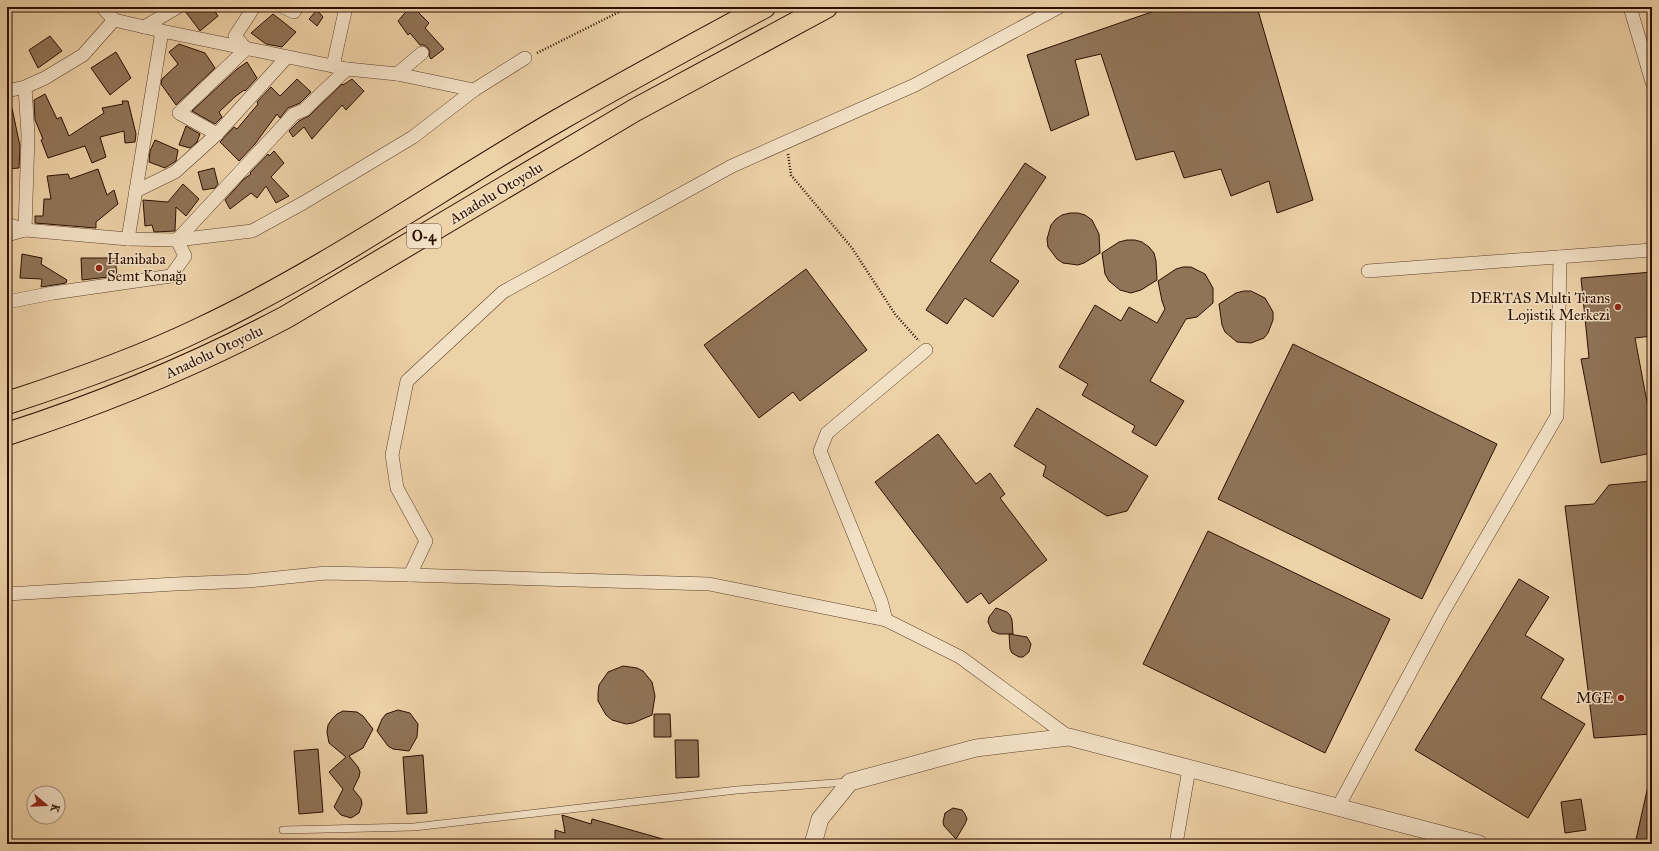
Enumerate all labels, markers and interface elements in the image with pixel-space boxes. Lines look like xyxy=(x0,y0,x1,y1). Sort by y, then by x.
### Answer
street label: Anadolu Otoyolu xyxy=(445,158,546,228)
road number: O-4 xyxy=(407,224,441,248)
place label: Hanibaba Semt Konağı xyxy=(107,250,187,285)
marker: Hanibaba Semt Konağı xyxy=(94,263,104,273)
place label: DERTAS Multi Trans Lojistik Merkezi xyxy=(1470,289,1610,324)
marker: DERTAS Multi Trans Lojistik Merkezi xyxy=(1613,302,1623,312)
street label: Anadolu Otoyolu xyxy=(161,322,266,383)
place label: MGE xyxy=(1576,689,1613,707)
marker: MGE xyxy=(1616,693,1626,703)
north arrow xyxy=(26,785,66,825)
text: K xyxy=(47,802,62,815)

